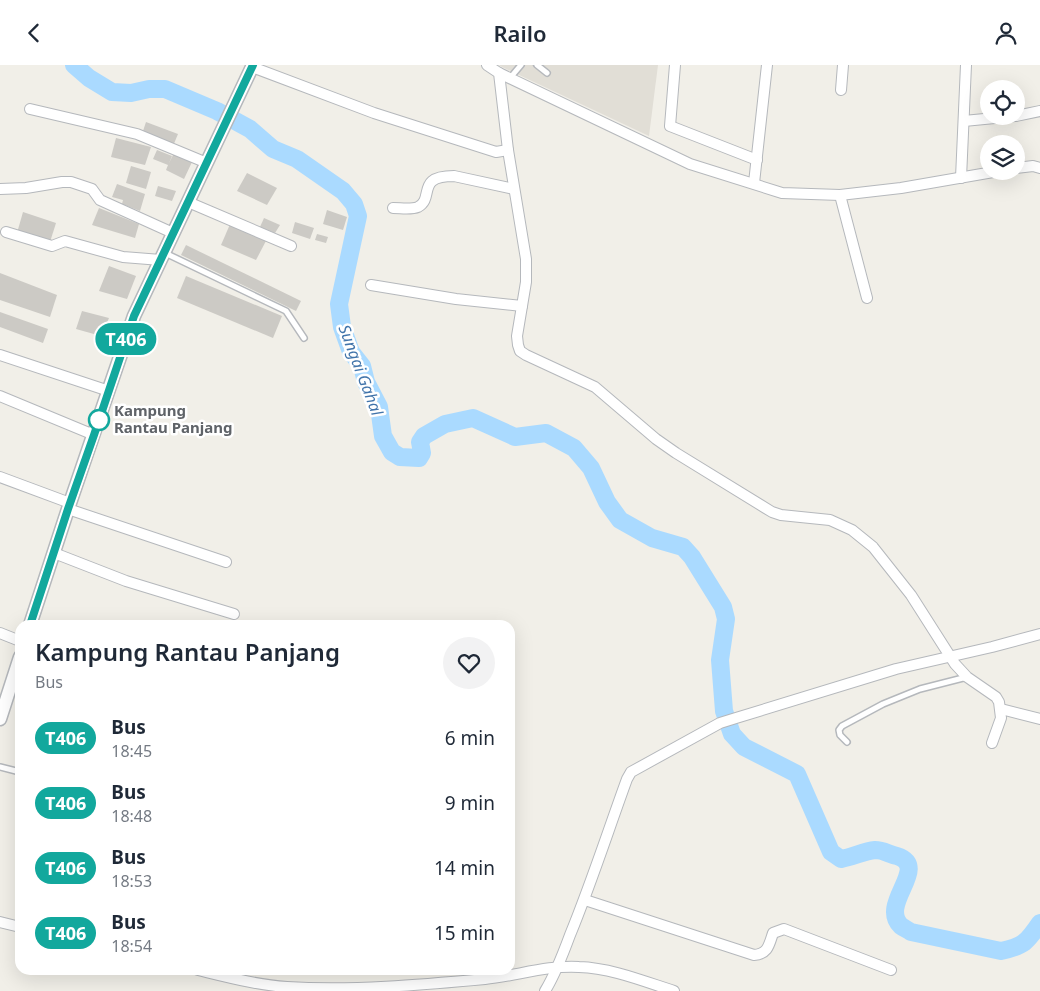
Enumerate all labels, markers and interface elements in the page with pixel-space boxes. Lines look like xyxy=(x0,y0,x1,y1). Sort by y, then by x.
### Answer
text: Railo xyxy=(493,18,547,48)
icon: back xyxy=(20,19,48,47)
icon: person xyxy=(992,19,1020,47)
map controls xyxy=(980,80,1025,180)
button: locate xyxy=(980,80,1025,125)
button: layers xyxy=(980,135,1025,180)
water label: Sungai Gahal xyxy=(334,321,389,419)
line badge: T406 xyxy=(91,323,161,355)
text: T406 xyxy=(105,327,147,351)
place label: Kampung Rantau Panjang xyxy=(114,400,232,437)
marker: Kampung Rantau Panjang xyxy=(88,409,110,431)
text: Kampung Rantau Panjang xyxy=(35,635,340,668)
button: heart xyxy=(443,637,495,689)
text: Bus xyxy=(35,671,63,693)
text: Bus xyxy=(111,714,146,740)
text: 6 min xyxy=(445,725,495,751)
text: T406 xyxy=(45,726,86,750)
text: 18:45 xyxy=(111,740,152,762)
text: Bus xyxy=(111,779,146,805)
text: 9 min xyxy=(445,790,495,816)
text: T406 xyxy=(45,791,86,815)
text: 18:48 xyxy=(111,805,152,827)
text: Bus xyxy=(111,844,146,870)
text: 14 min xyxy=(434,855,495,881)
text: T406 xyxy=(45,856,86,880)
text: 18:53 xyxy=(111,870,152,892)
text: Bus xyxy=(111,909,146,935)
text: 15 min xyxy=(434,920,495,946)
text: T406 xyxy=(45,921,86,945)
text: 18:54 xyxy=(111,935,152,957)

